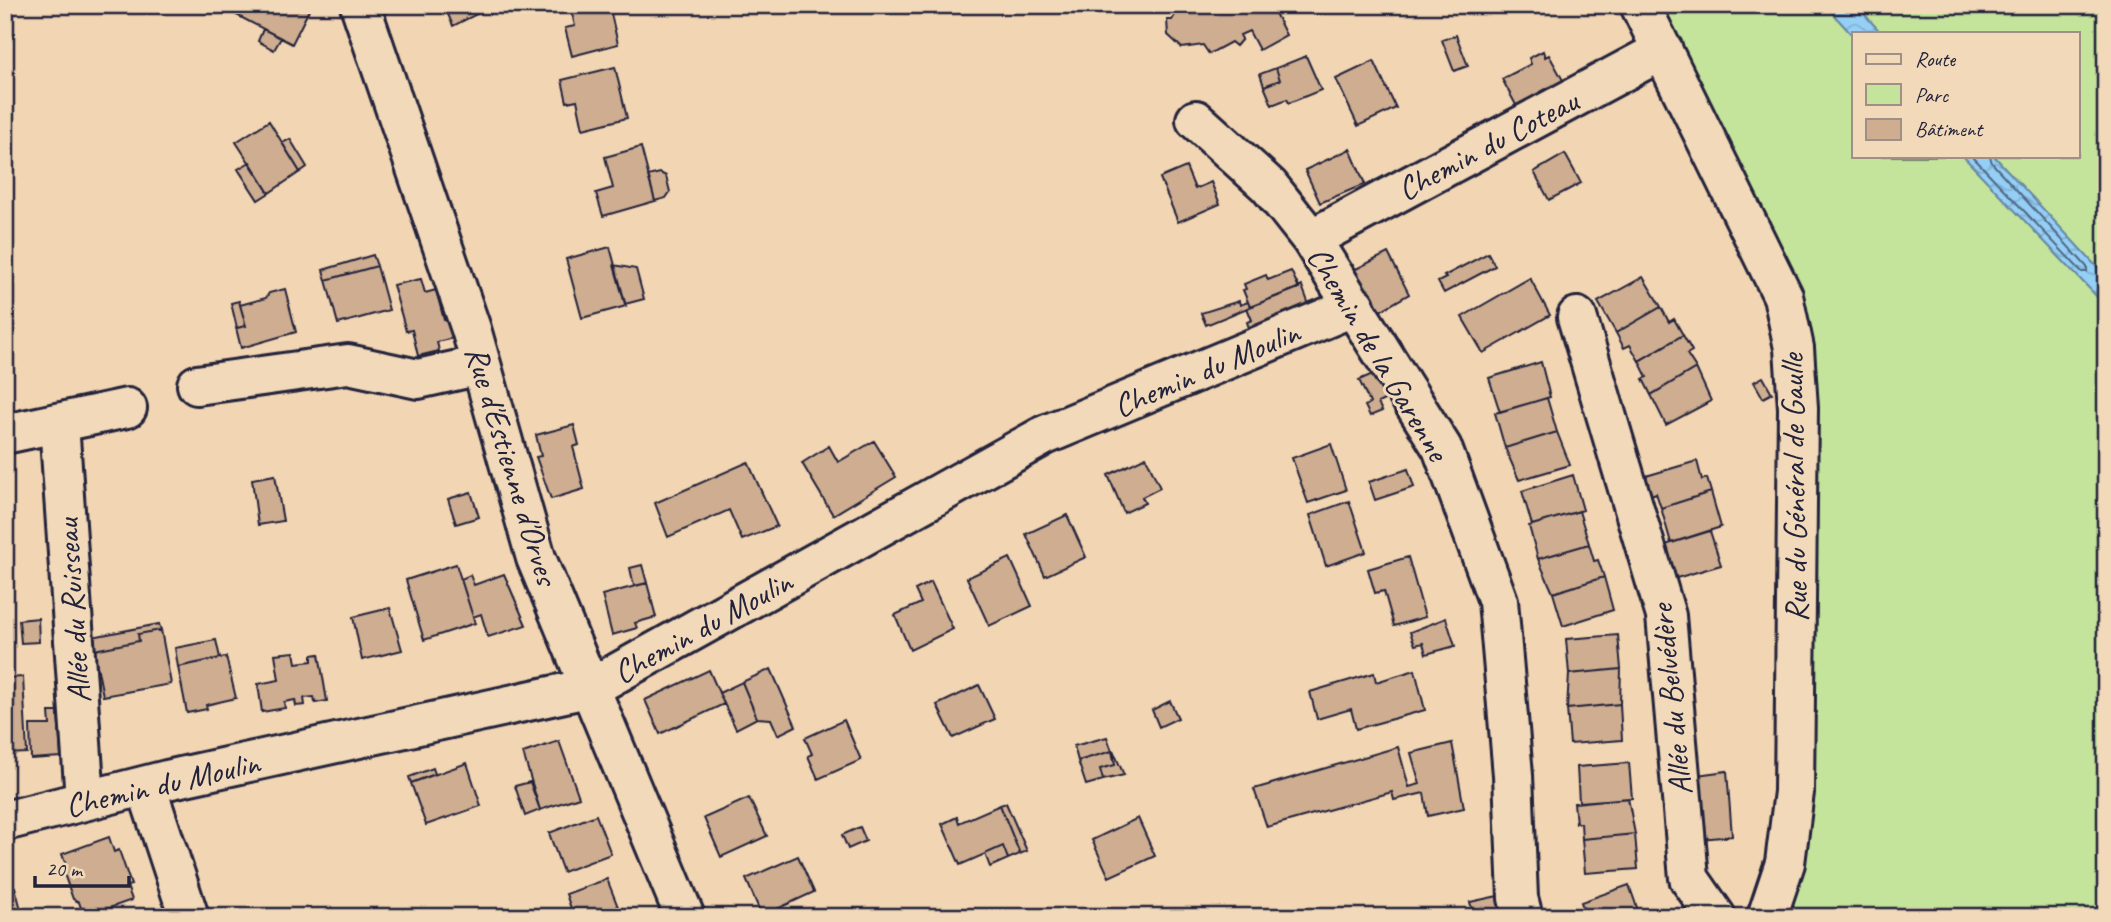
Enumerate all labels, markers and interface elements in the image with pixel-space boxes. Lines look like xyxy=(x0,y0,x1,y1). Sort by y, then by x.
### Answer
legend xyxy=(1852,32,2080,158)
text: Route xyxy=(1915,46,1956,72)
street label: Chemin du Coteau xyxy=(1390,79,1587,210)
text: Parc xyxy=(1915,82,1950,108)
text: Bâtiment xyxy=(1915,116,1984,142)
street label: Chemin de la Garenne xyxy=(1298,239,1460,470)
street label: Chemin du Moulin xyxy=(1107,310,1308,427)
street label: Rue d'Estienne d'Orves xyxy=(456,341,569,592)
street label: Rue du Général de Gaulle xyxy=(1771,351,1817,623)
street label: Allée du Ruisseau xyxy=(45,516,100,705)
street label: Chemin du Moulin xyxy=(606,559,801,693)
street label: Allée du Belvédère xyxy=(1640,600,1702,797)
street label: Chemin du Moulin xyxy=(61,741,266,827)
scale bar xyxy=(35,845,130,889)
text: 20 m xyxy=(46,856,84,882)

